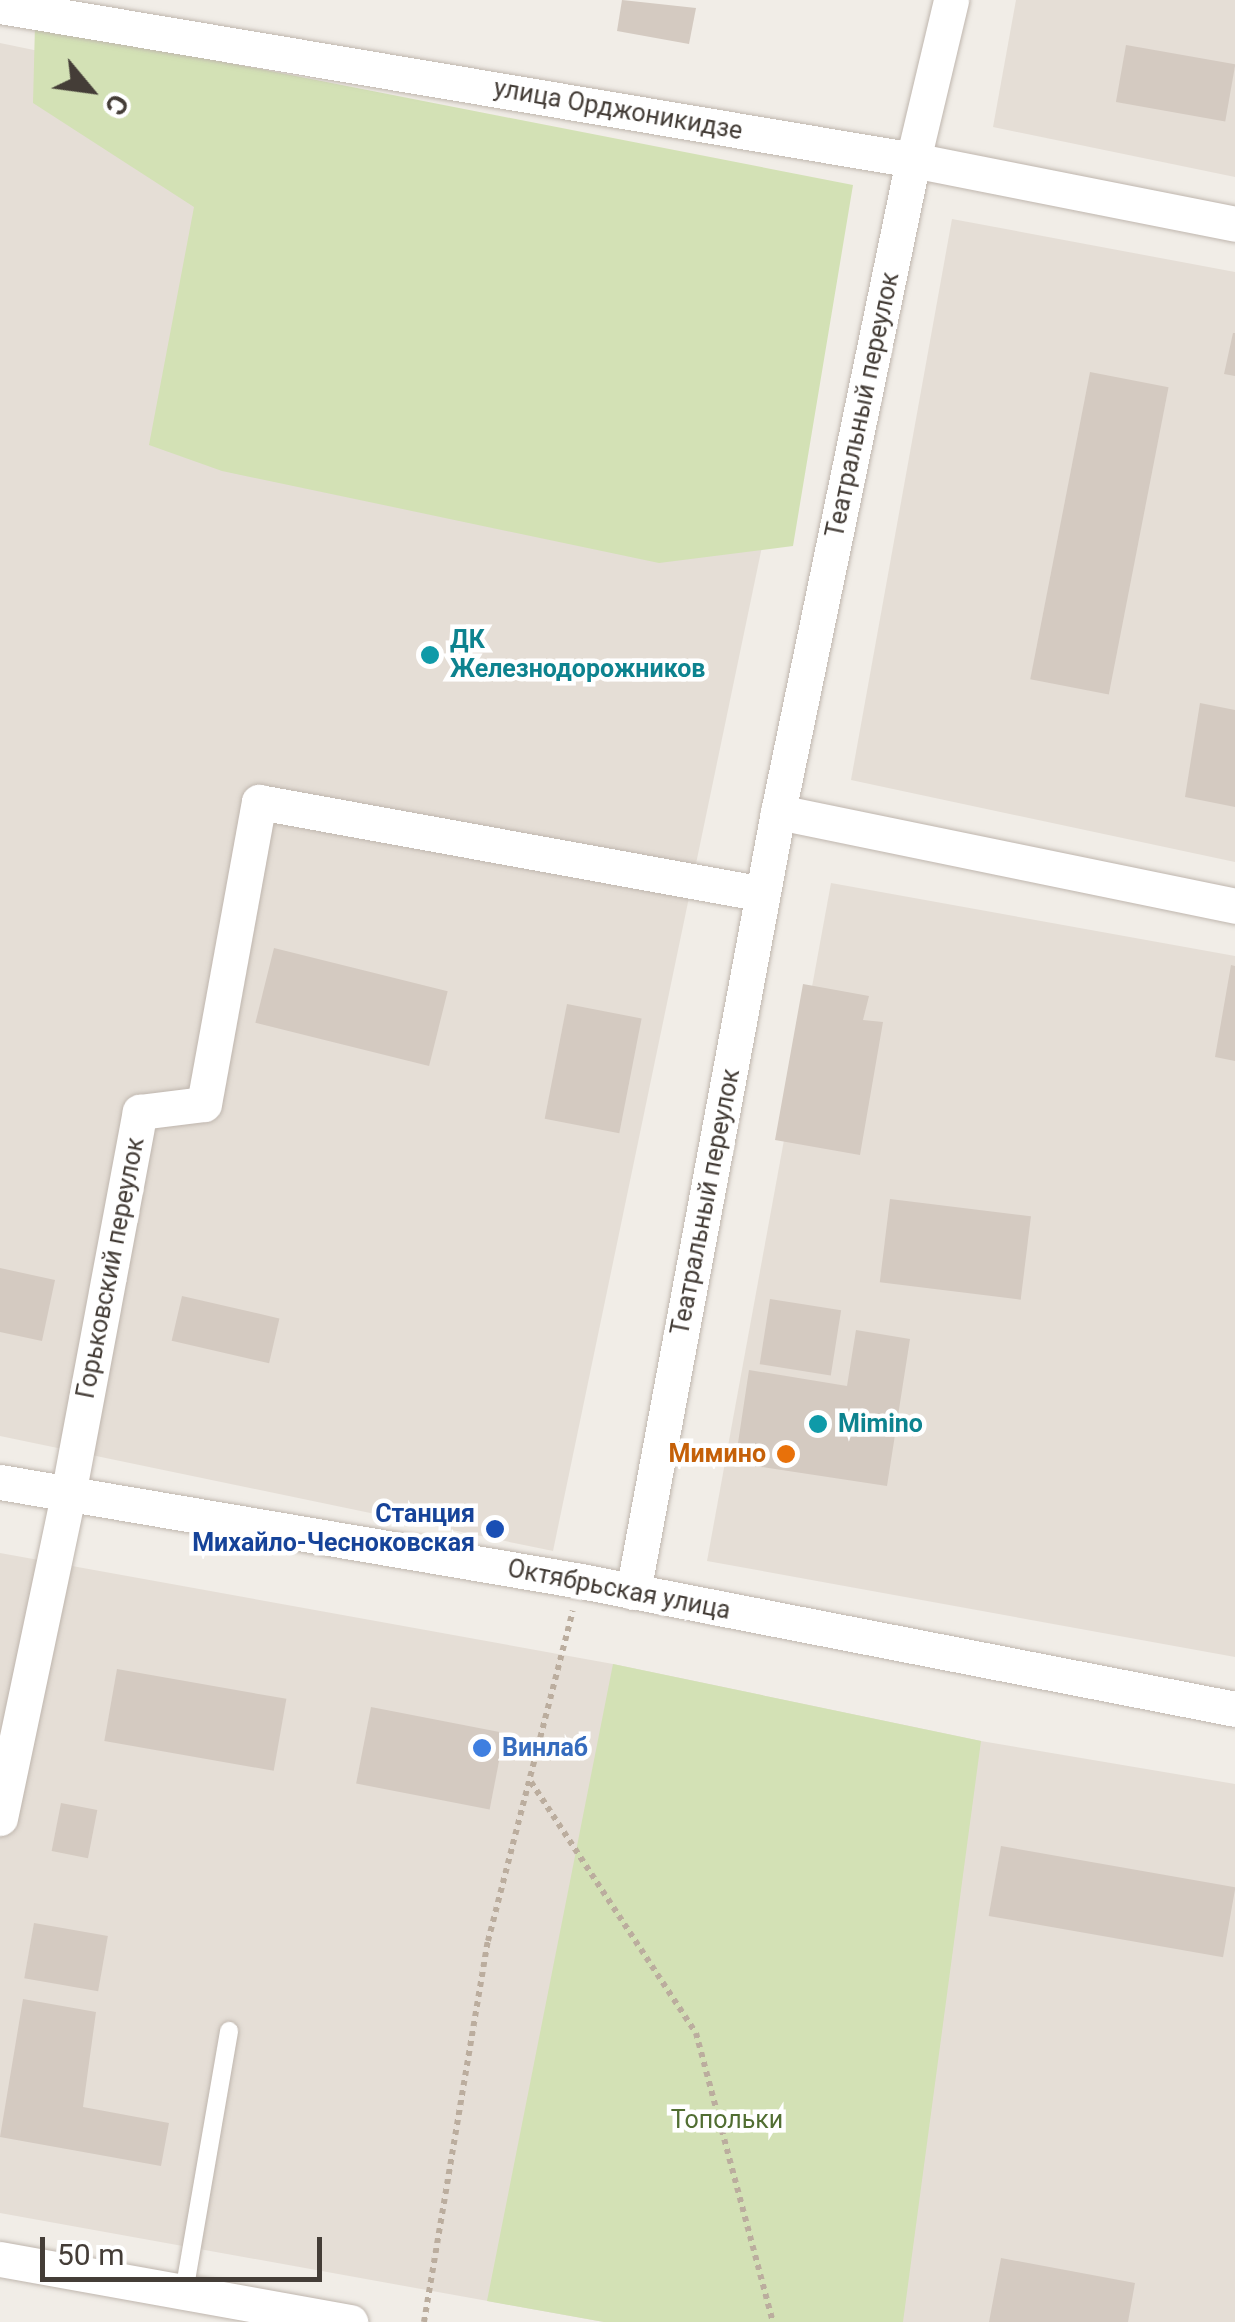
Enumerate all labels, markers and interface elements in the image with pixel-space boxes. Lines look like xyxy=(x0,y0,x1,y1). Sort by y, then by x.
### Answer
north arrow xyxy=(40,40,140,140)
street label: улица Орджоникидзе xyxy=(491,73,745,147)
text: С xyxy=(98,89,136,121)
street label: Театральный переулок xyxy=(820,269,906,541)
place label: ДК Железнодорожников xyxy=(450,626,705,685)
marker: ДК Железнодорожников xyxy=(419,644,441,666)
street label: Театральный переулок xyxy=(665,1066,747,1338)
street label: Горьковский переулок xyxy=(71,1135,151,1401)
place label: Mimino xyxy=(838,1409,923,1439)
marker: Mimino xyxy=(807,1413,829,1435)
place label: Мимино xyxy=(669,1439,766,1469)
marker: Мимино xyxy=(775,1443,797,1465)
place label: Станция Михайло-Чесноковская xyxy=(192,1500,475,1559)
marker: Станция Михайло-Чесноковская xyxy=(484,1518,506,1540)
street label: Октябрьская улица xyxy=(505,1554,733,1626)
place label: Винлаб xyxy=(502,1733,588,1763)
marker: Винлаб xyxy=(471,1737,493,1759)
park label: Топольки xyxy=(671,2105,783,2135)
scale bar xyxy=(45,2217,328,2279)
text: 50 m xyxy=(57,2237,124,2272)

